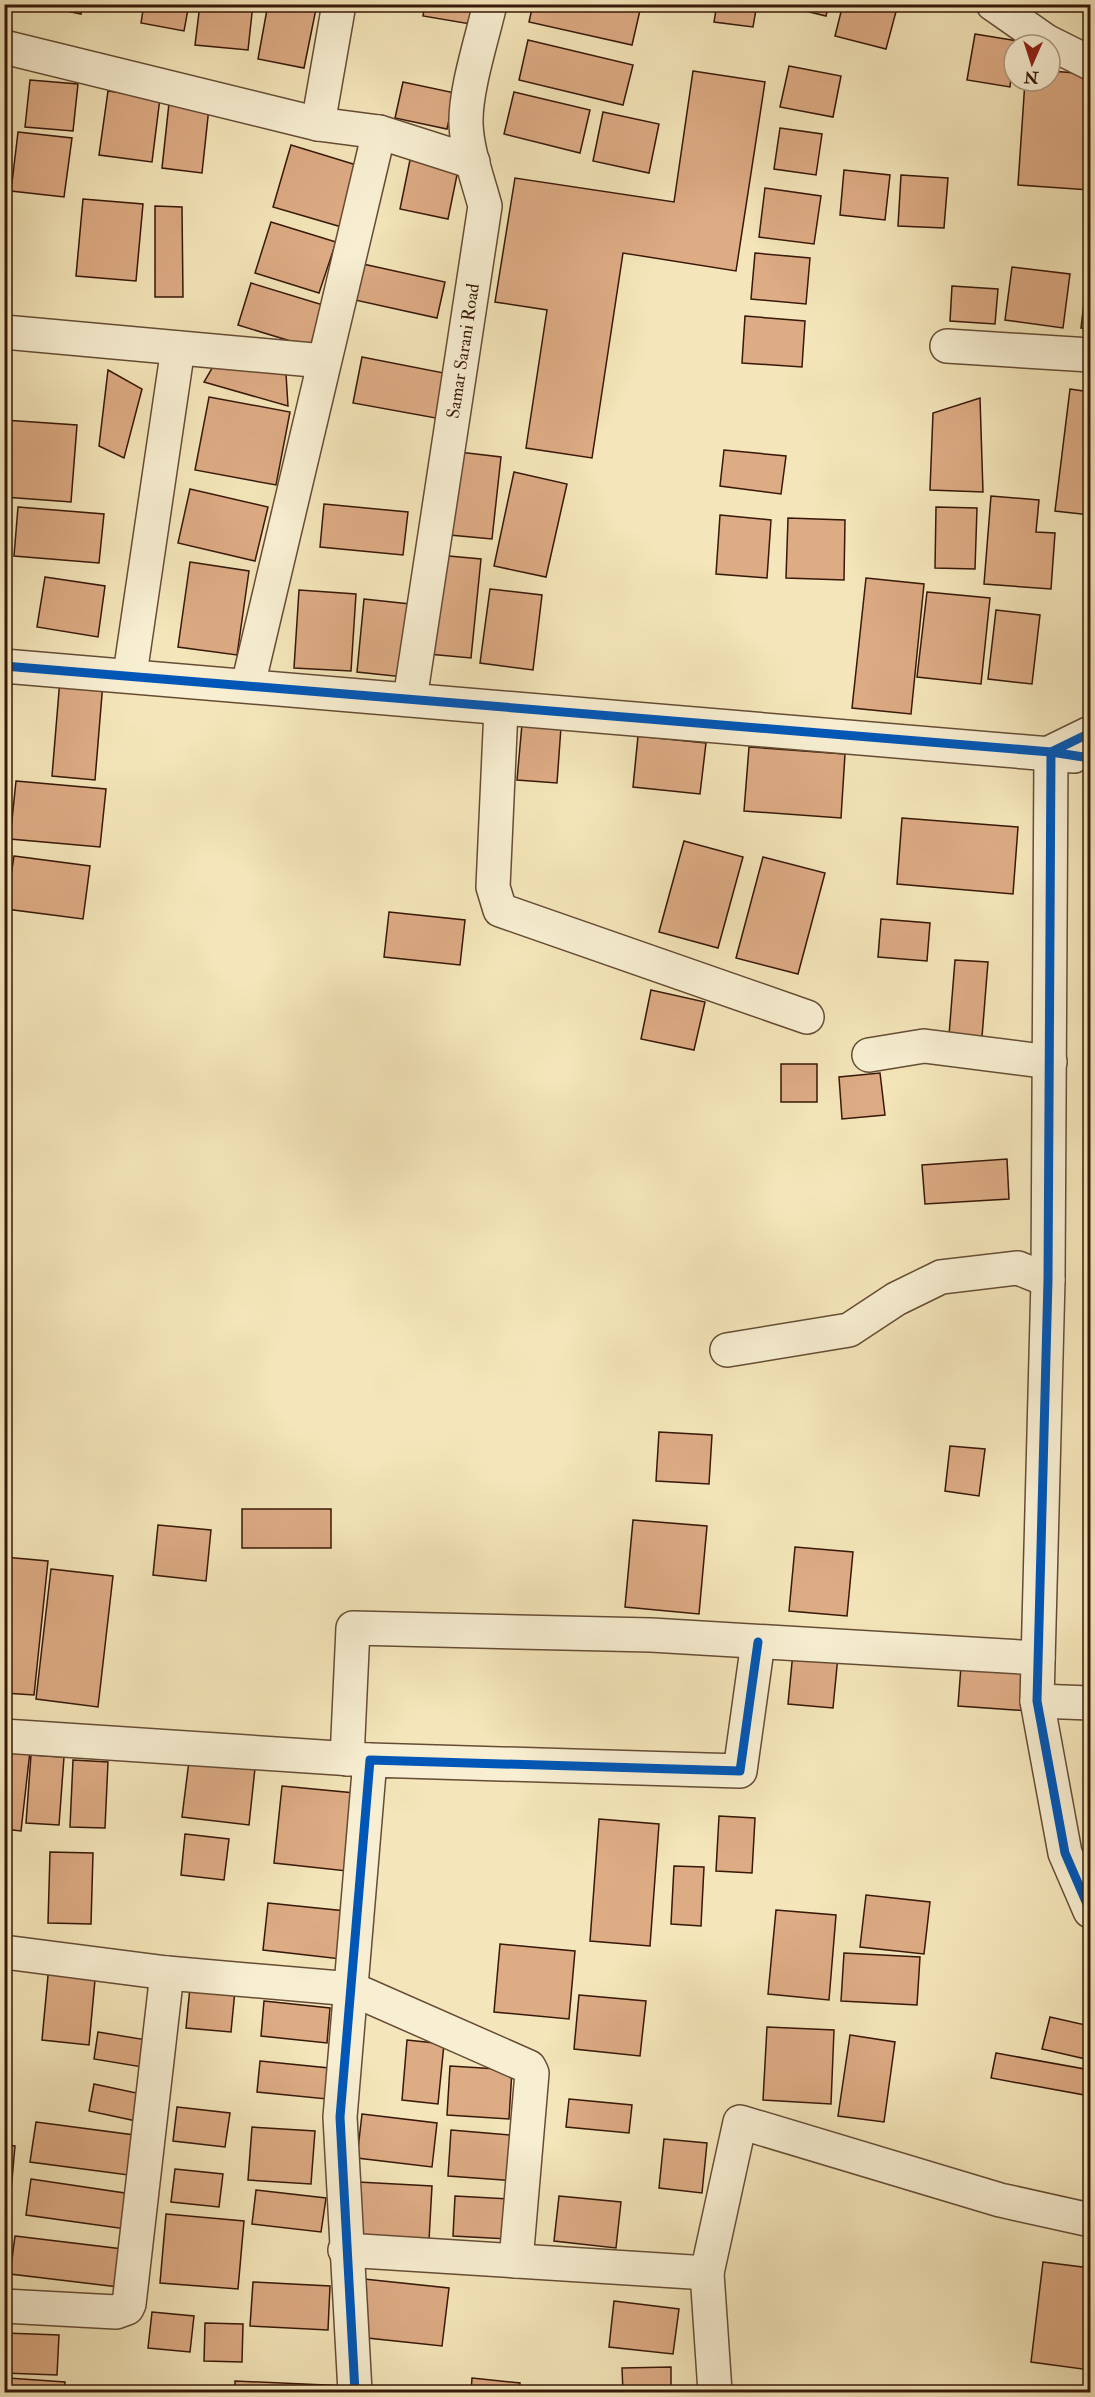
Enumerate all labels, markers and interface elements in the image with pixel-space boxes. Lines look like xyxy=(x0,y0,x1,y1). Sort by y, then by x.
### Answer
north arrow xyxy=(1002,33,1062,93)
text: N xyxy=(1023,67,1040,87)
street label: Samar Sarani Road xyxy=(441,282,485,420)

